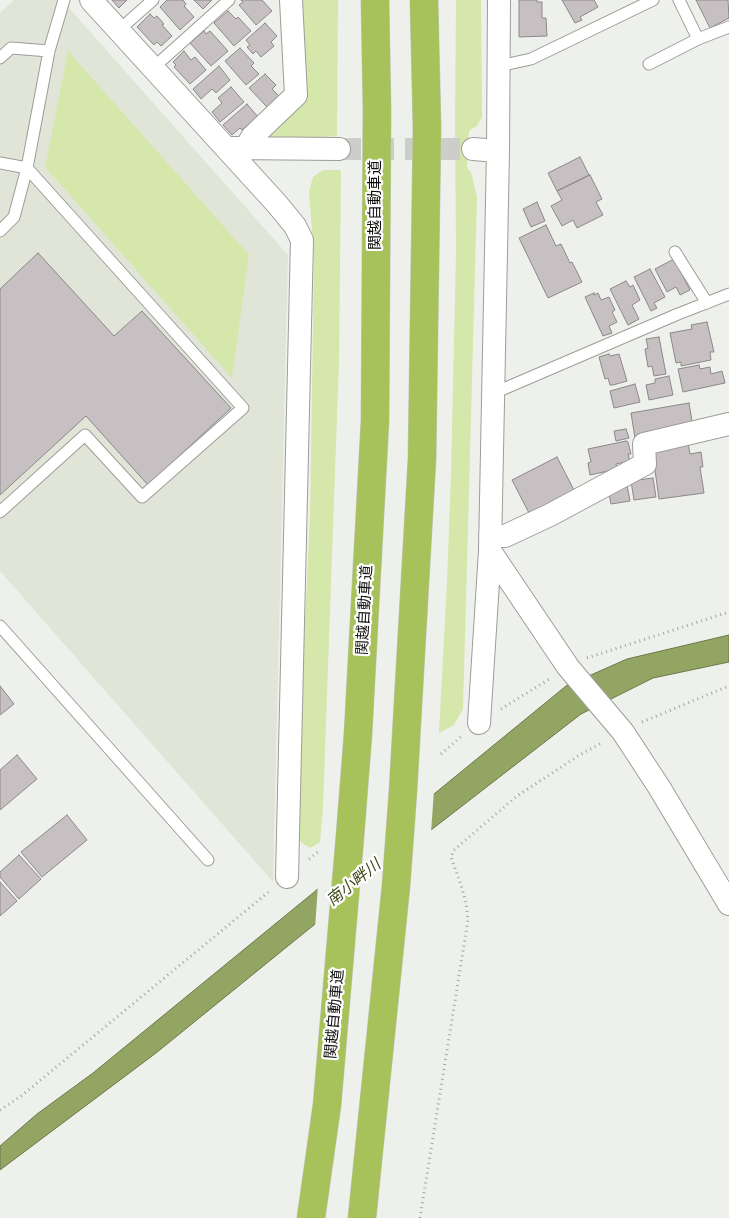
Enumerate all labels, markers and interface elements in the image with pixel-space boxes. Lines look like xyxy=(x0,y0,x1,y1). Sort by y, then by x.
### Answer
street label: 関越自動車道 xyxy=(367,160,385,250)
street label: 関越自動車道 xyxy=(354,565,376,655)
water label: 南小畔川 xyxy=(323,855,385,911)
street label: 関越自動車道 xyxy=(322,968,348,1060)

